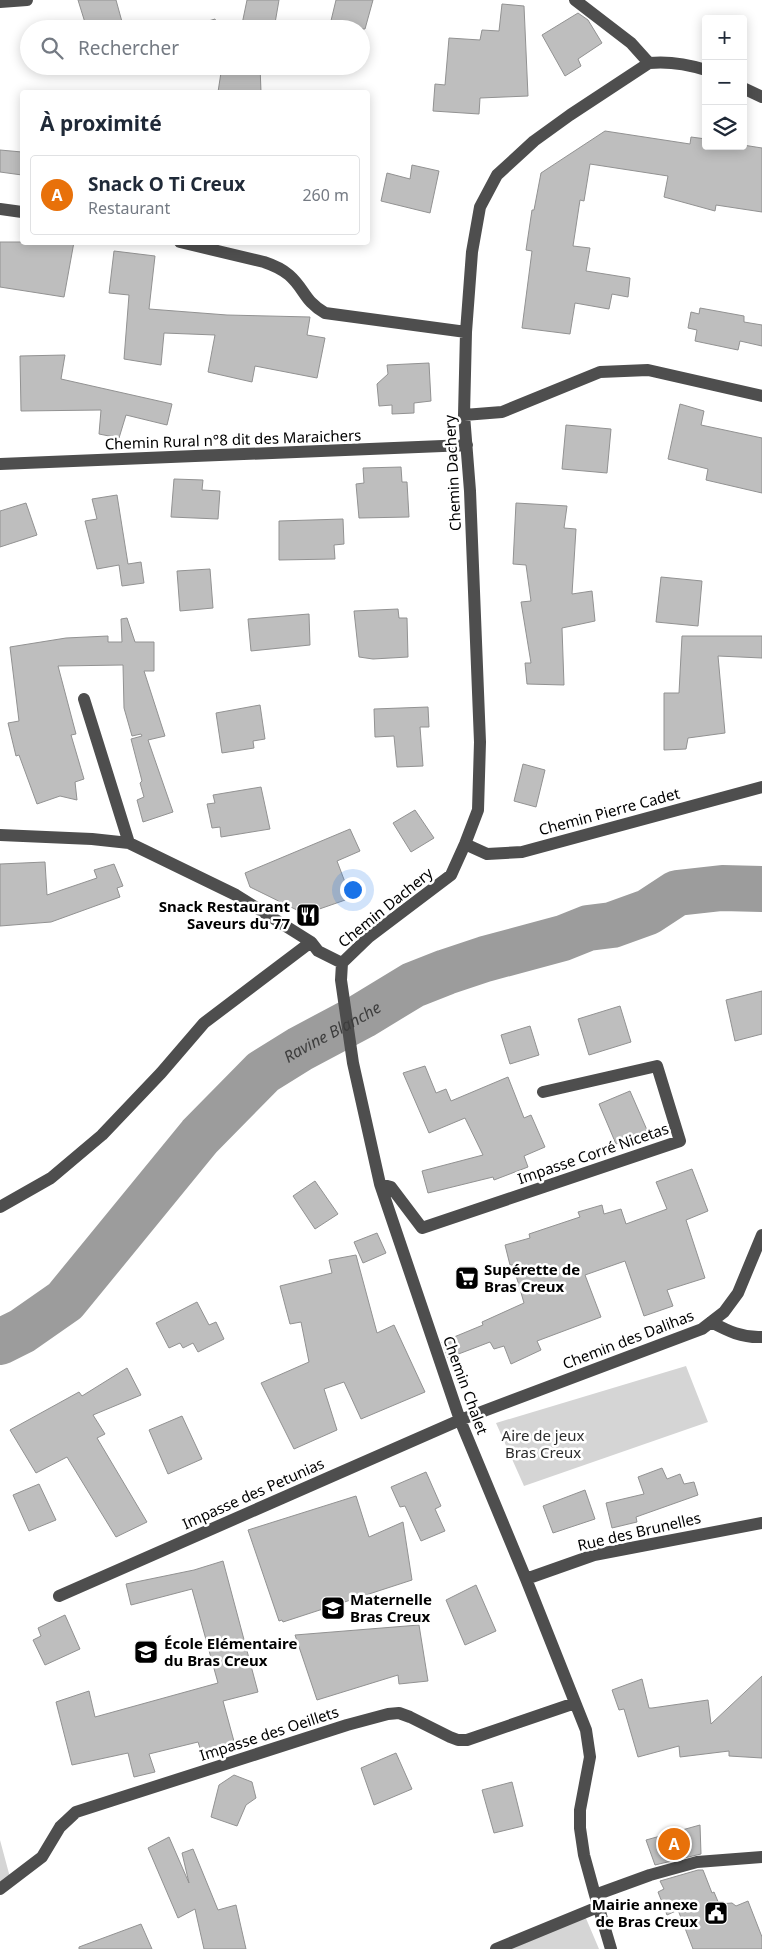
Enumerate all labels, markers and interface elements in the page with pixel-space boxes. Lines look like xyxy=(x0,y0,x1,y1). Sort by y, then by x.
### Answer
map controls xyxy=(702,15,747,150)
button: + xyxy=(702,15,747,60)
search box xyxy=(20,20,370,75)
icon: search xyxy=(38,34,66,62)
text: Rechercher xyxy=(78,35,179,61)
button: − xyxy=(702,60,747,105)
button: layers xyxy=(702,105,747,150)
text: À proximité xyxy=(40,109,162,137)
text: Snack O Ti Creux xyxy=(88,171,245,197)
text: A xyxy=(51,184,63,206)
text: 260 m xyxy=(302,184,349,206)
text: Restaurant xyxy=(88,197,170,219)
street label: Chemin Dachery xyxy=(439,414,465,532)
street label: Chemin Rural n°8 dit des Maraichers xyxy=(104,425,362,453)
street label: Chemin Pierre Cadet xyxy=(536,782,682,839)
street label: Chemin Dachery xyxy=(333,862,437,951)
your location xyxy=(340,877,366,903)
place label: Snack Restaurant Saveurs du 77 xyxy=(159,896,290,933)
restaurant icon: Snack Restaurant Saveurs du 77 xyxy=(295,902,321,928)
water label: Ravine Blanche xyxy=(279,996,385,1068)
street label: Impasse Corré Nicetas xyxy=(515,1118,671,1188)
place label: Supérette de Bras Creux xyxy=(484,1259,580,1296)
supermarket icon: Supérette de Bras Creux xyxy=(454,1265,480,1291)
street label: Chemin des Dalihas xyxy=(560,1305,696,1373)
street label: Chemin Chalet xyxy=(439,1333,493,1437)
park label: Aire de jeux Bras Creux xyxy=(502,1425,584,1462)
street label: Impasse des Petunias xyxy=(179,1453,327,1533)
street label: Rue des Brunelles xyxy=(575,1507,703,1555)
place label: Maternelle Bras Creux xyxy=(350,1589,432,1626)
school or university icon: Maternelle Bras Creux xyxy=(320,1595,346,1621)
place label: École Elémentaire du Bras Creux xyxy=(164,1633,297,1670)
school or university icon: École Elémentaire du Bras Creux xyxy=(133,1639,159,1665)
street label: Impasse des Oeillets xyxy=(197,1701,341,1765)
pin: A xyxy=(658,1825,690,1863)
place label: Mairie annexe de Bras Creux xyxy=(592,1894,698,1931)
public building icon: Mairie annexe de Bras Creux xyxy=(703,1900,729,1926)

